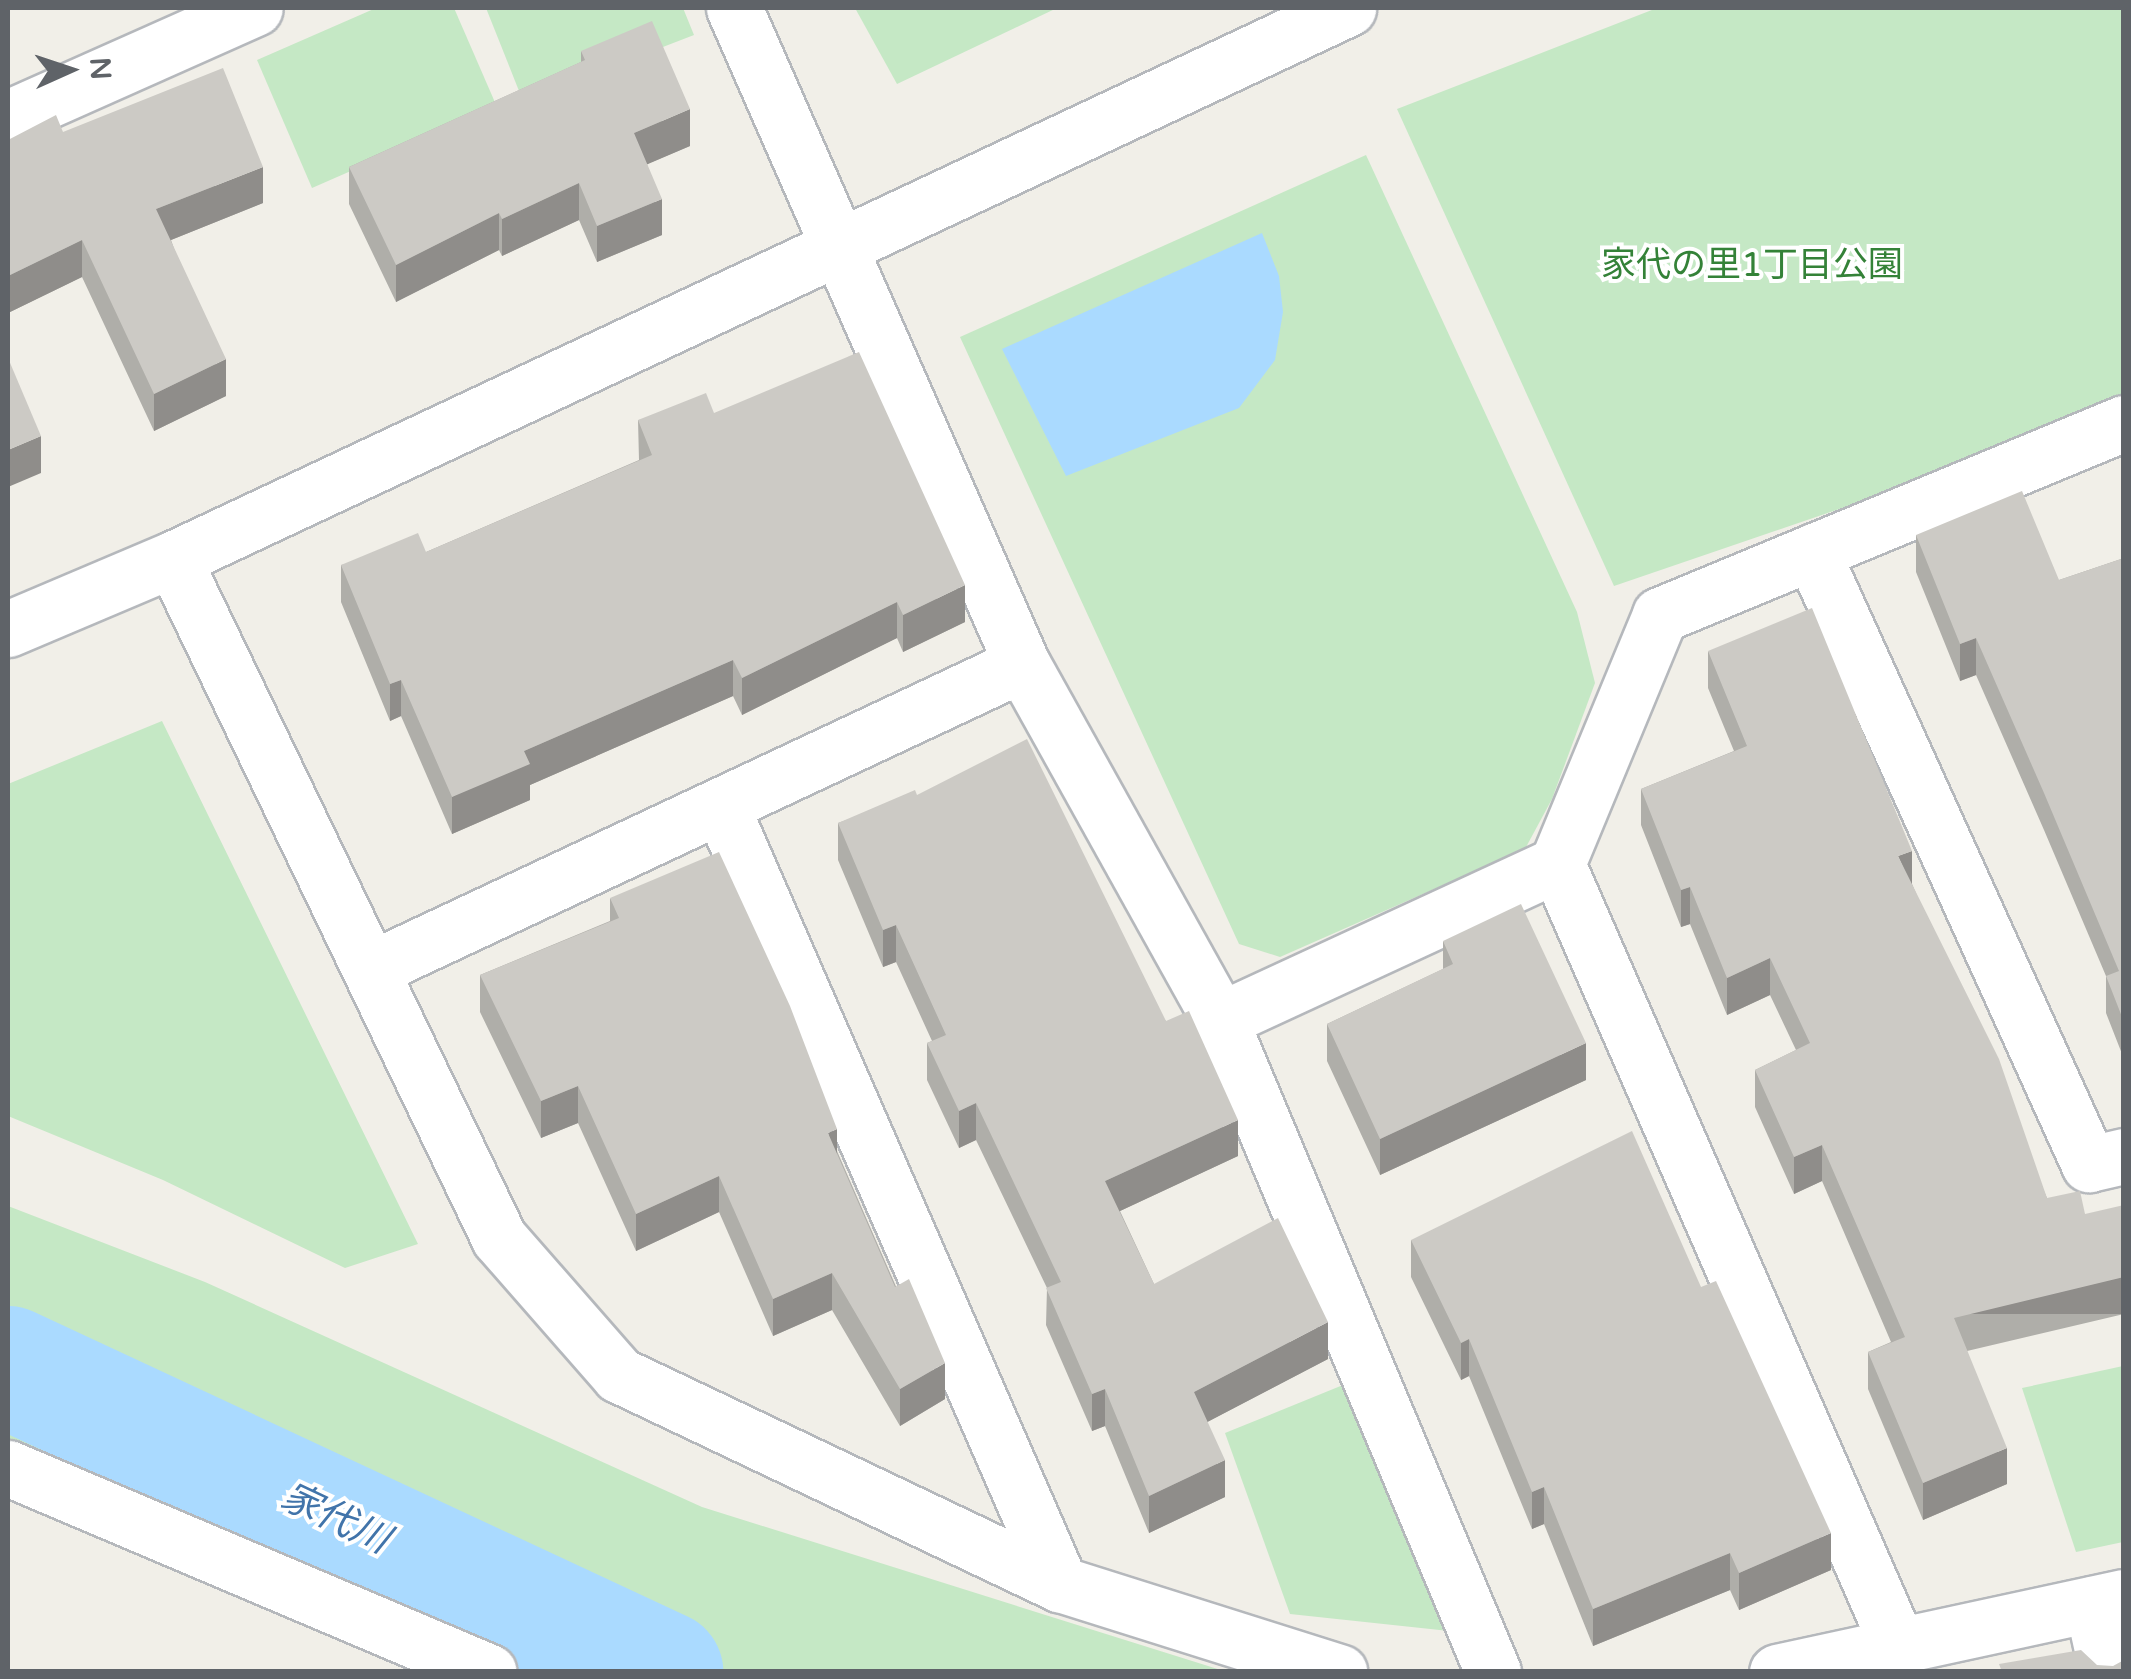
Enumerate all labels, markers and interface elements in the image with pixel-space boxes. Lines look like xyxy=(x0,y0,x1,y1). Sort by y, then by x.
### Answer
north arrow xyxy=(20,20,120,120)
text: N xyxy=(82,56,118,81)
park label: 家代の里1丁目公園 xyxy=(1601,244,1903,286)
water label: 家代川 xyxy=(274,1474,396,1564)

